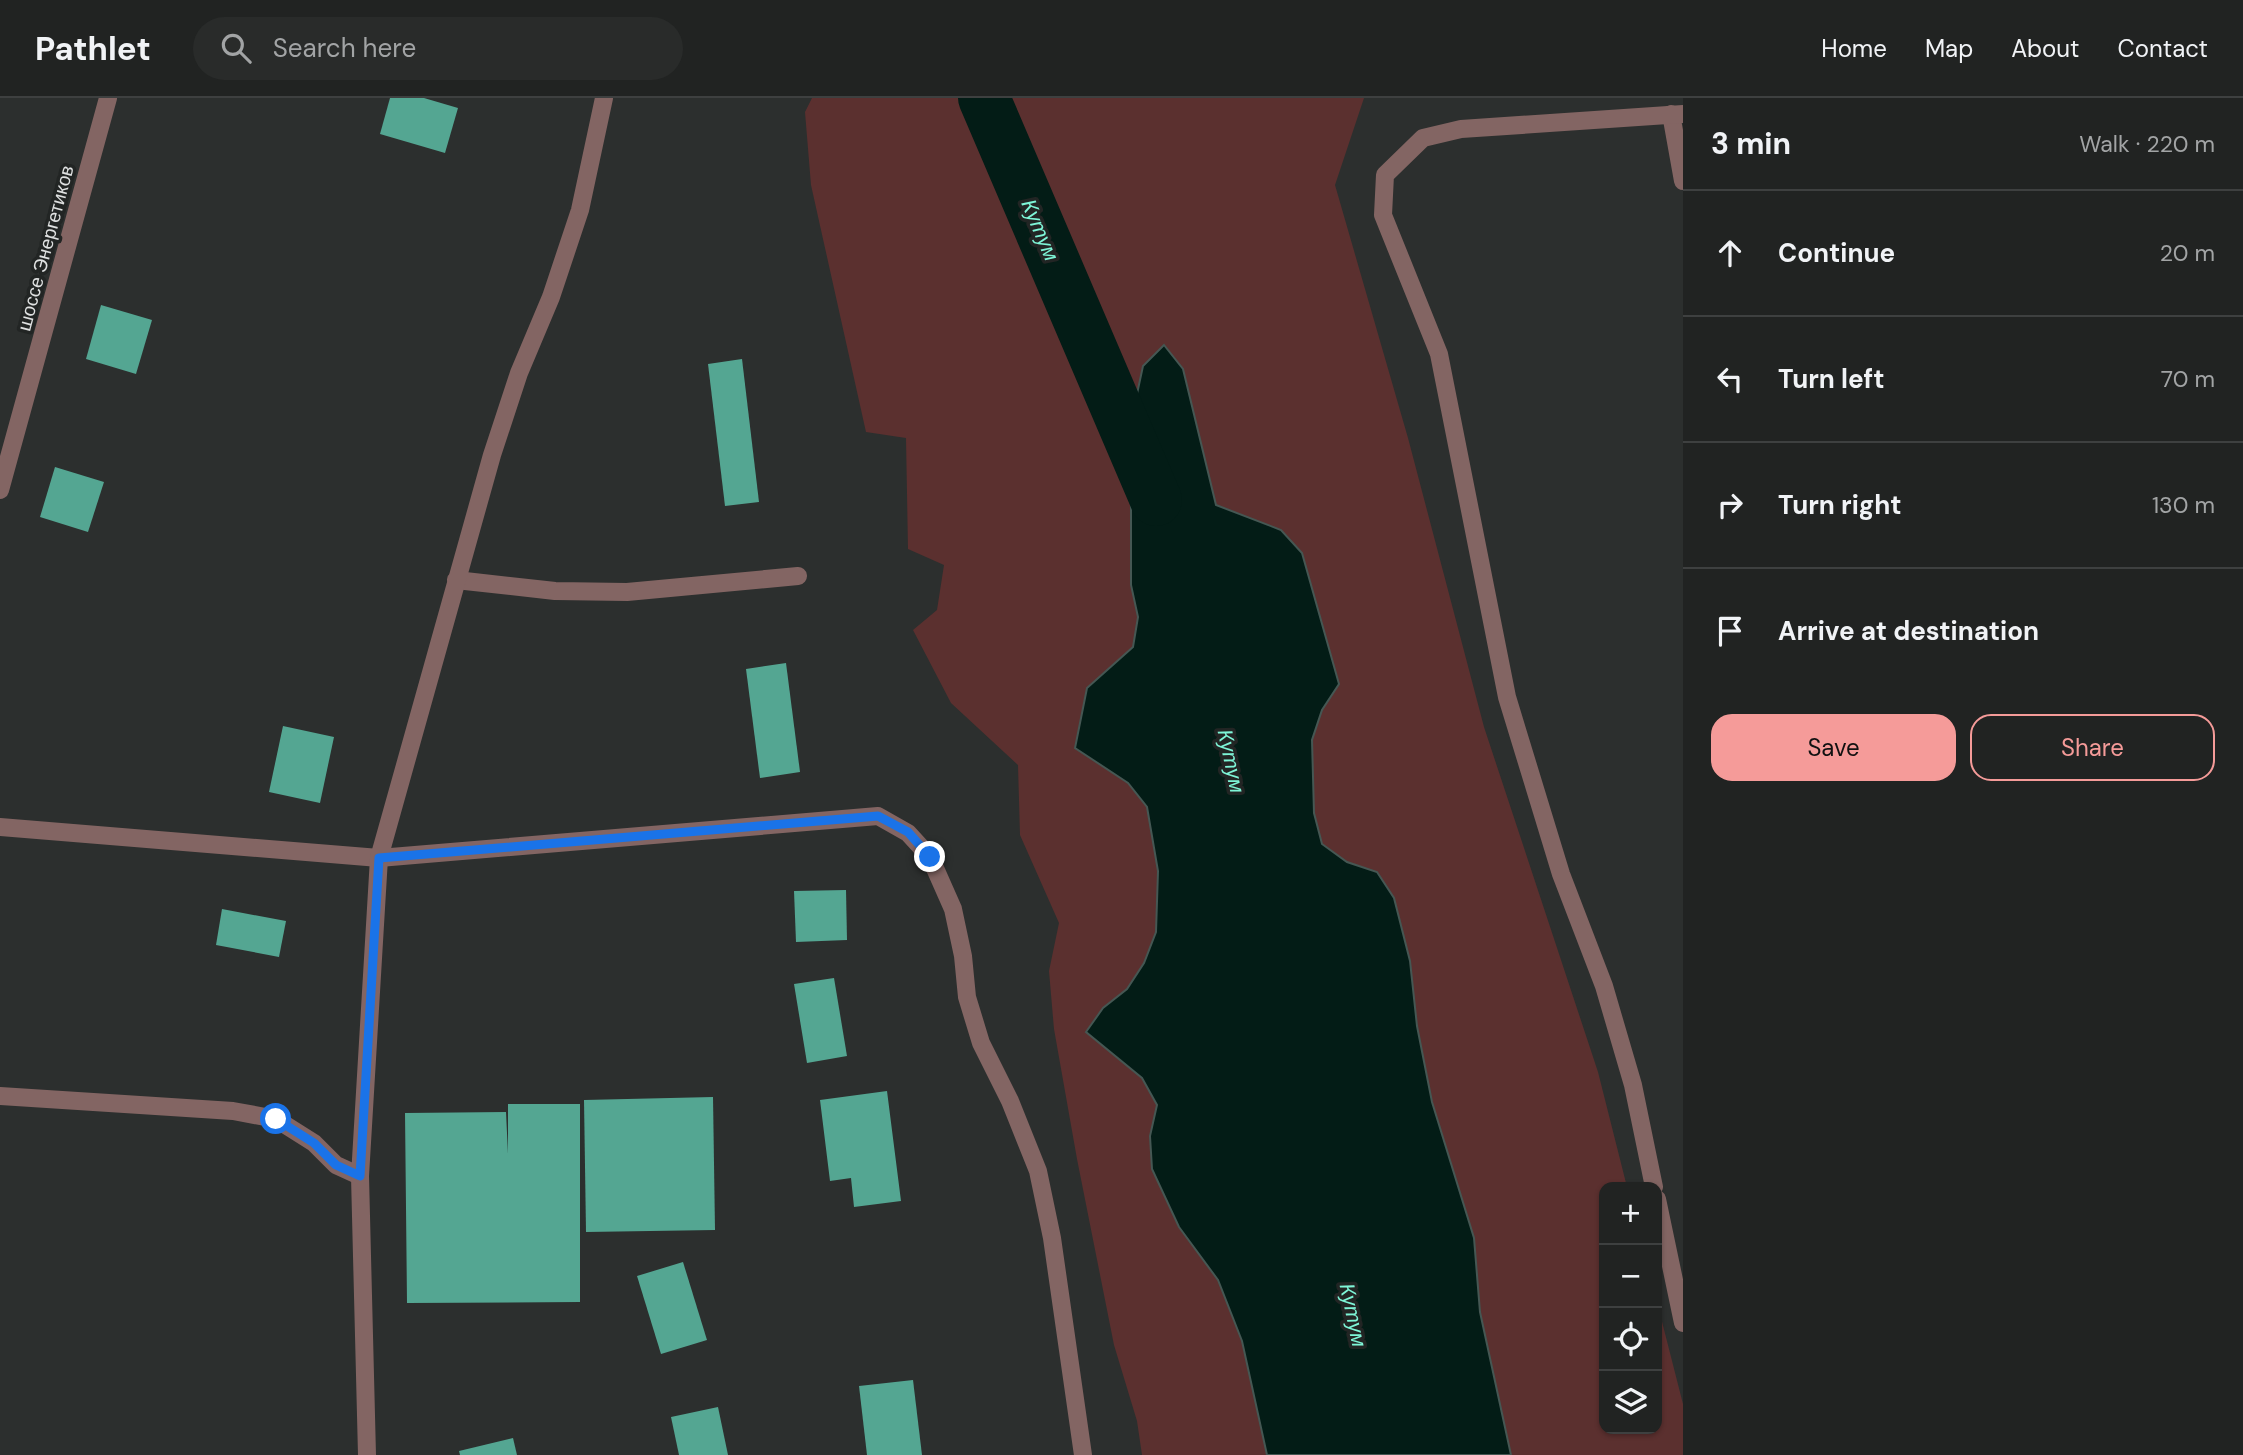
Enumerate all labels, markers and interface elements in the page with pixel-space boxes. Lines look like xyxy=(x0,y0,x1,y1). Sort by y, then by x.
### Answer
search box xyxy=(193,17,683,80)
text: Pathlet xyxy=(35,27,151,70)
icon: search xyxy=(217,29,255,67)
text: Search here xyxy=(273,31,416,65)
text: Home xyxy=(1821,33,1887,64)
text: Map xyxy=(1925,33,1973,64)
text: About xyxy=(2011,33,2080,64)
text: Contact xyxy=(2118,33,2208,64)
text: 3 min xyxy=(1711,124,1791,163)
text: Walk · 220 m xyxy=(2079,129,2215,159)
street label: шоссе Энергетиков xyxy=(11,162,80,334)
water label: Кутум xyxy=(1014,195,1066,265)
icon: ahead xyxy=(1711,234,1749,272)
text: Continue xyxy=(1778,236,1895,270)
text: 20 m xyxy=(2160,238,2215,268)
icon: left xyxy=(1711,360,1749,398)
text: Turn left xyxy=(1778,362,1885,396)
text: 70 m xyxy=(2161,364,2215,394)
icon: right xyxy=(1711,486,1749,524)
text: Turn right xyxy=(1778,488,1902,522)
text: 130 m xyxy=(2152,490,2215,520)
icon: arrive xyxy=(1711,612,1749,650)
text: Arrive at destination xyxy=(1778,614,2039,648)
button: Save xyxy=(1711,714,1956,781)
button: Share xyxy=(1970,714,2215,781)
water label: Кутум xyxy=(1211,727,1251,795)
route end xyxy=(914,841,945,872)
route start xyxy=(260,1103,291,1134)
map controls xyxy=(1599,1182,1662,1434)
button: + xyxy=(1599,1182,1662,1245)
button: − xyxy=(1599,1245,1662,1308)
water label: Кутум xyxy=(1333,1281,1373,1349)
button: locate xyxy=(1599,1308,1662,1371)
button: layers xyxy=(1599,1371,1662,1434)

